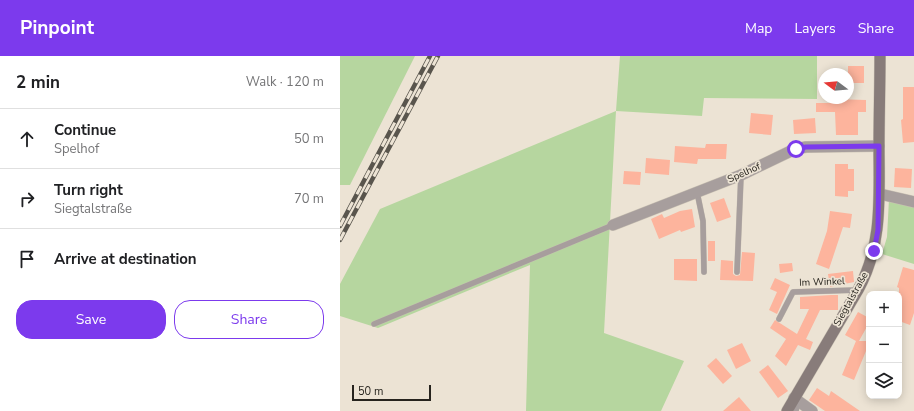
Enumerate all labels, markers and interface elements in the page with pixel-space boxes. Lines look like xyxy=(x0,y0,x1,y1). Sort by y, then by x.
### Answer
text: Pinpoint xyxy=(20,15,94,41)
text: Map xyxy=(745,19,772,38)
text: Layers xyxy=(794,19,836,38)
text: Share xyxy=(858,19,894,38)
north arrow xyxy=(818,68,854,104)
text: 2 min xyxy=(16,71,60,94)
text: Walk · 120 m xyxy=(246,73,324,91)
text: Continue xyxy=(54,120,116,140)
icon: ahead xyxy=(16,128,38,150)
text: 50 m xyxy=(294,130,324,148)
text: Spelhof xyxy=(54,140,99,158)
route start xyxy=(787,140,805,158)
street label: Spelhof xyxy=(725,159,763,186)
text: Turn right xyxy=(54,180,123,200)
icon: right xyxy=(16,188,38,210)
text: 70 m xyxy=(294,190,324,208)
text: Siegtalstraße xyxy=(54,200,132,218)
route end xyxy=(865,242,883,260)
icon: arrive xyxy=(16,248,38,270)
text: Arrive at destination xyxy=(54,249,197,269)
street label: Siegtalstraße xyxy=(830,269,872,329)
street label: Im Winkel xyxy=(799,274,845,290)
map controls xyxy=(866,291,902,399)
button: + xyxy=(866,291,902,327)
button: Save xyxy=(16,300,166,339)
button: Share xyxy=(174,300,324,339)
button: − xyxy=(866,327,902,363)
button: layers xyxy=(866,363,902,399)
scale bar xyxy=(352,383,431,402)
text: 50 m xyxy=(358,384,383,399)

